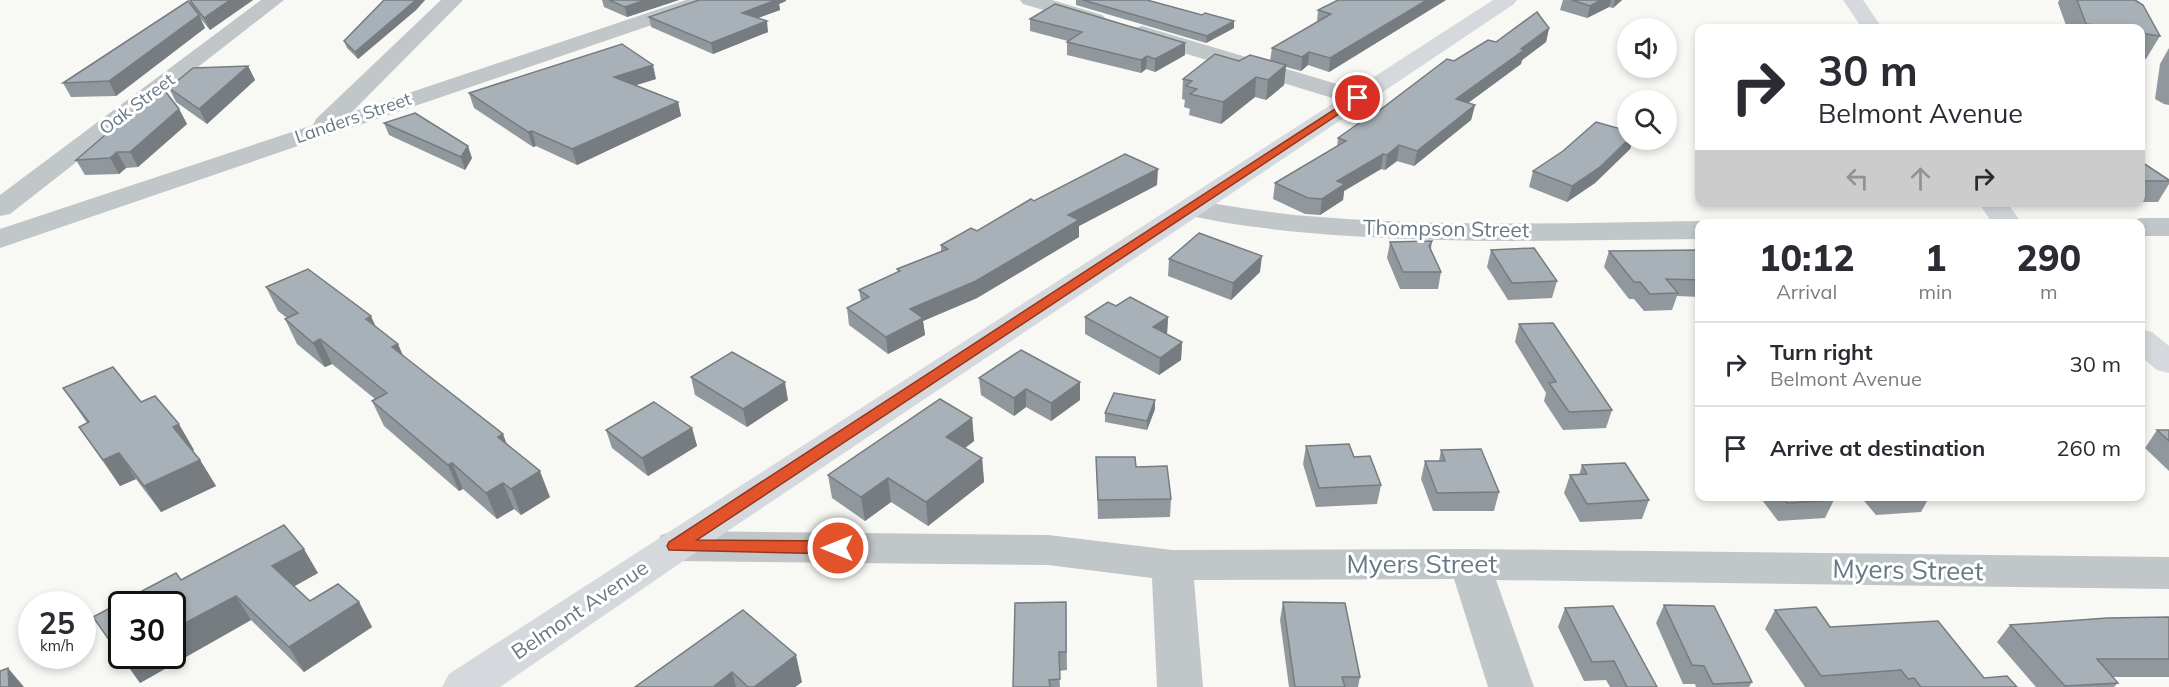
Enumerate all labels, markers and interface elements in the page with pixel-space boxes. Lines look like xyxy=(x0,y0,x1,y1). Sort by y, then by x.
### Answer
map controls xyxy=(1617,18,1677,150)
button: sound xyxy=(1617,18,1677,78)
text: 30 m xyxy=(1818,44,1918,97)
icon: right xyxy=(1719,48,1797,126)
street label: Oak Street xyxy=(94,68,179,139)
pin xyxy=(1332,72,1383,123)
icon: arrive xyxy=(1341,81,1374,114)
street label: Landers Street xyxy=(292,87,414,148)
button: search xyxy=(1617,90,1677,150)
text: Belmont Avenue xyxy=(1818,96,2023,130)
icon: left xyxy=(1841,162,1874,195)
icon: ahead xyxy=(1904,162,1937,195)
icon: right xyxy=(1967,162,2000,195)
street label: Thompson Street xyxy=(1363,214,1529,242)
text: 10:12 xyxy=(1759,235,1855,280)
text: 1 xyxy=(1925,235,1946,280)
text: 290 xyxy=(2016,235,2081,280)
text: Arrival xyxy=(1776,279,1837,304)
text: min xyxy=(1918,279,1953,304)
text: m xyxy=(2040,279,2058,304)
text: Turn right xyxy=(1770,338,1873,366)
icon: right xyxy=(1719,348,1752,381)
text: 30 m xyxy=(2070,350,2121,378)
text: Belmont Avenue xyxy=(1770,366,1922,391)
icon: arrive xyxy=(1719,432,1752,465)
text: Arrive at destination xyxy=(1770,434,1985,462)
text: 260 m xyxy=(2056,434,2121,462)
position arrow xyxy=(806,516,870,580)
street label: Myers Street xyxy=(1347,547,1497,580)
street label: Myers Street xyxy=(1832,552,1984,587)
street label: Belmont Avenue xyxy=(506,554,653,665)
speed limit sign: 30 xyxy=(108,591,186,669)
text: 25 xyxy=(39,604,75,642)
text: km/h xyxy=(40,636,74,655)

